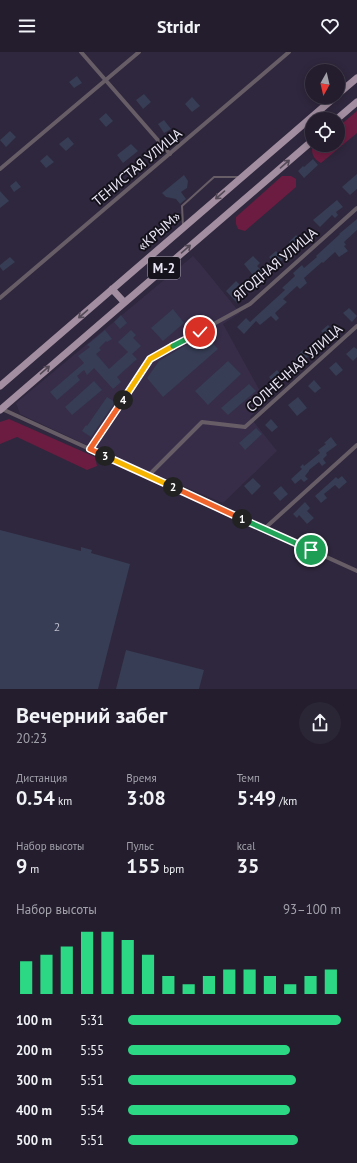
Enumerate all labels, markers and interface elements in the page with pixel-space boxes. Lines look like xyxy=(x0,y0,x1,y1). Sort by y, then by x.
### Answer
icon: menu xyxy=(16,15,38,37)
text: Stridr xyxy=(157,15,200,38)
icon: heart xyxy=(319,15,341,37)
north arrow xyxy=(305,64,345,104)
map controls xyxy=(305,64,345,152)
button: locate xyxy=(305,112,345,152)
street label: ТЕНИСТАЯ УЛИЦА xyxy=(88,124,186,210)
one-way arrow xyxy=(280,160,290,169)
one-way arrow xyxy=(215,191,226,200)
street label: «КРЫМ» xyxy=(134,207,185,255)
street label: ЯГОДНАЯ УЛИЦА xyxy=(229,223,321,305)
one-way arrow xyxy=(181,244,192,253)
road number: М-2 xyxy=(148,257,180,279)
one-way arrow xyxy=(77,310,88,319)
pin xyxy=(183,315,217,349)
street label: СОЛНЕЧНАЯ УЛИЦА xyxy=(242,319,347,416)
icon: check xyxy=(189,321,211,343)
one-way arrow xyxy=(40,366,51,375)
pin: 4 xyxy=(113,390,133,410)
text: 4 xyxy=(120,393,126,407)
pin: 3 xyxy=(95,446,115,466)
text: 3 xyxy=(102,449,108,463)
pin: 2 xyxy=(163,477,183,497)
text: 2 xyxy=(170,480,176,494)
pin: 1 xyxy=(232,509,252,529)
text: 1 xyxy=(239,512,245,526)
pin xyxy=(294,533,328,567)
icon: arrive xyxy=(300,539,322,561)
house number: 2 xyxy=(54,619,60,634)
text: Вечерний забег xyxy=(16,701,167,729)
button: share xyxy=(299,702,341,744)
text: 20:23 xyxy=(16,730,47,747)
text: Дистанция xyxy=(16,771,67,785)
text: Время xyxy=(126,771,157,785)
text: Темп xyxy=(237,771,260,785)
text: 0.54 xyxy=(16,785,55,811)
text: 3:08 xyxy=(126,785,166,811)
text: 5:49 xyxy=(237,785,276,811)
text: km xyxy=(55,794,72,808)
text: /km xyxy=(276,794,297,808)
text: Набор высоты xyxy=(16,839,84,853)
text: Пульс xyxy=(126,839,154,853)
text: kcal xyxy=(237,839,255,853)
text: 9 xyxy=(16,853,27,879)
text: 155 xyxy=(126,853,160,879)
text: 35 xyxy=(237,853,259,879)
text: m xyxy=(27,862,39,876)
text: bpm xyxy=(160,862,184,876)
text: Набор высоты xyxy=(16,901,97,918)
text: 93–100 m xyxy=(283,901,341,918)
text: 100 m xyxy=(16,1012,52,1029)
text: 5:31 xyxy=(80,1012,104,1029)
text: 200 m xyxy=(16,1042,52,1059)
text: 5:55 xyxy=(80,1042,104,1059)
text: 300 m xyxy=(16,1072,52,1089)
text: 5:51 xyxy=(80,1072,104,1089)
text: 400 m xyxy=(16,1102,52,1119)
text: 5:54 xyxy=(80,1102,104,1119)
text: 500 m xyxy=(16,1132,52,1149)
text: 5:51 xyxy=(80,1132,104,1149)

